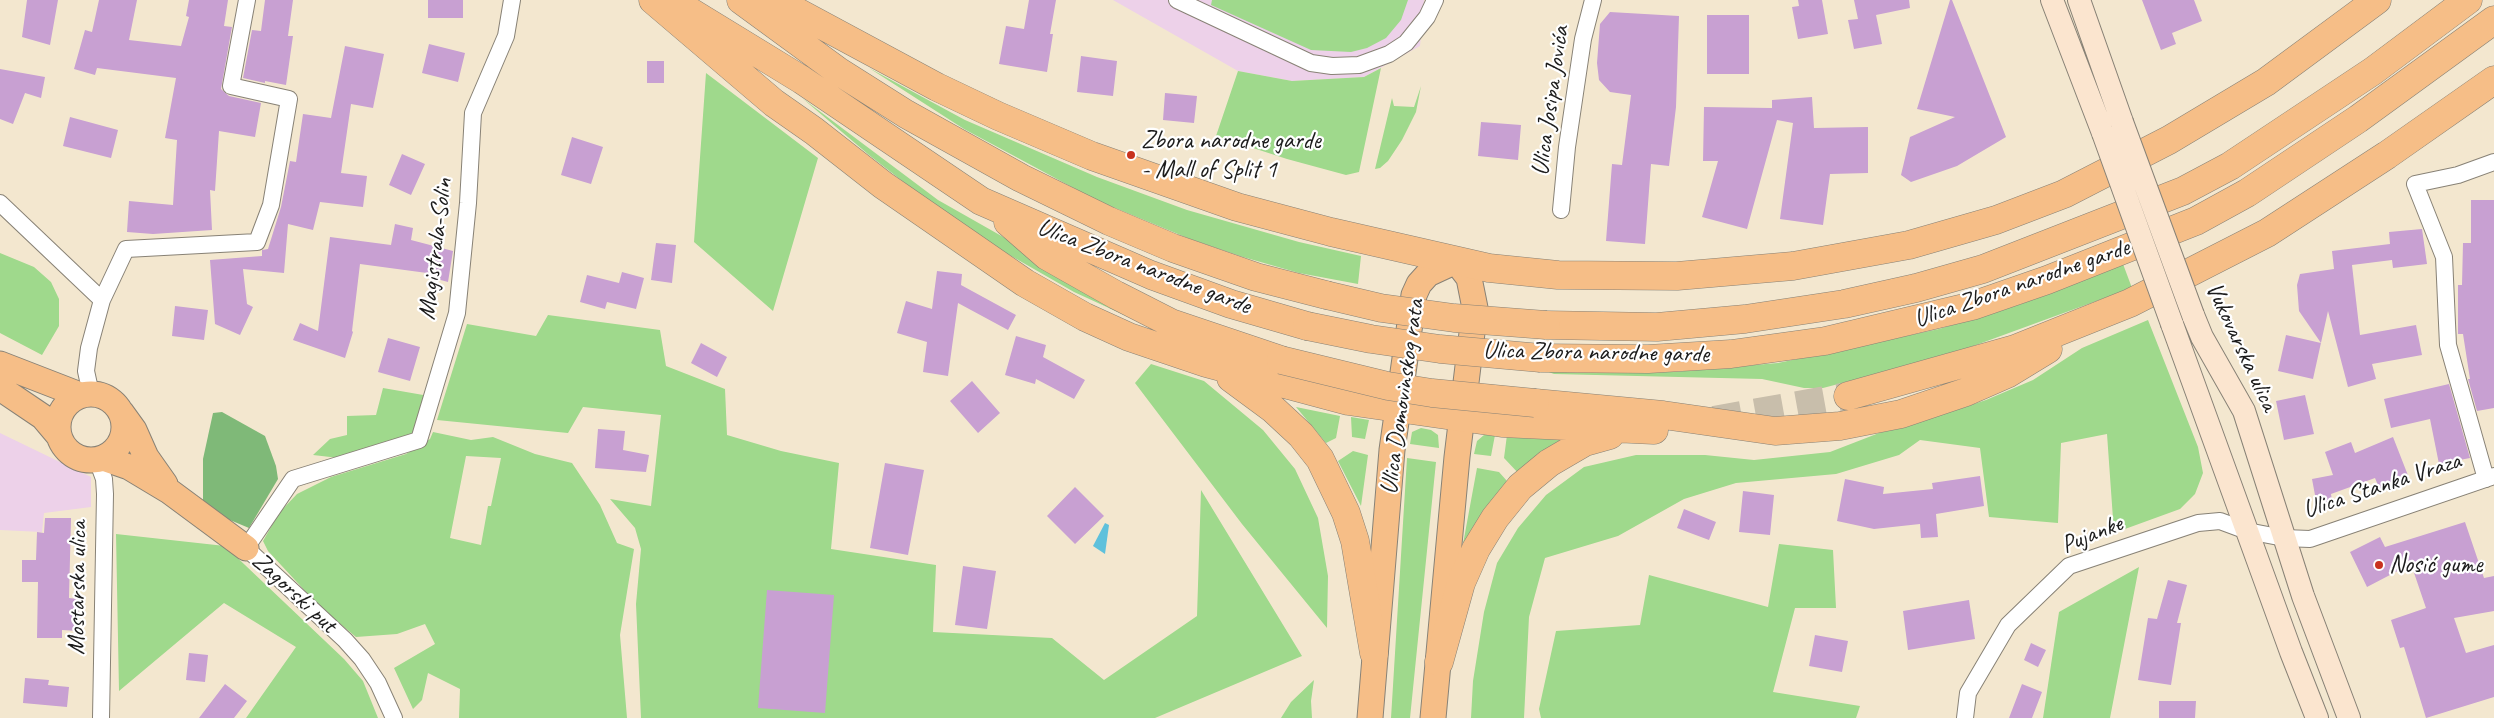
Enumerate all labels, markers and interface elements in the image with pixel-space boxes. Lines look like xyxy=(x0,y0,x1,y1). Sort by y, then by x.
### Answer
street label: Ulica Josipa Jovića xyxy=(1526,24,1576,178)
place label: Zbora narodne garde - Mall of Split 1 xyxy=(1141,126,1321,185)
marker: Zbora narodne garde - Mall of Split 1 xyxy=(1125,149,1137,161)
street label: Magistrala-Solin xyxy=(412,176,460,322)
street label: Ulica Zbora narodne garde xyxy=(1033,212,1255,322)
street label: Ulica Zbora narodne garde xyxy=(1910,233,2134,335)
street label: Vukovarska ulica xyxy=(2198,278,2284,416)
street label: Ulica Domovinskog rata xyxy=(1374,298,1432,496)
street label: Ulica Zbora narodne garde xyxy=(1483,336,1709,370)
street label: Ulica Stanka Vraza xyxy=(2299,446,2465,526)
street label: Pujanke xyxy=(2057,509,2127,561)
street label: Mostarska ulica xyxy=(62,521,94,655)
street label: Zagorski put xyxy=(245,546,343,640)
place label: Nosić gume xyxy=(2389,550,2482,580)
marker: Nosić gume xyxy=(2373,559,2385,571)

